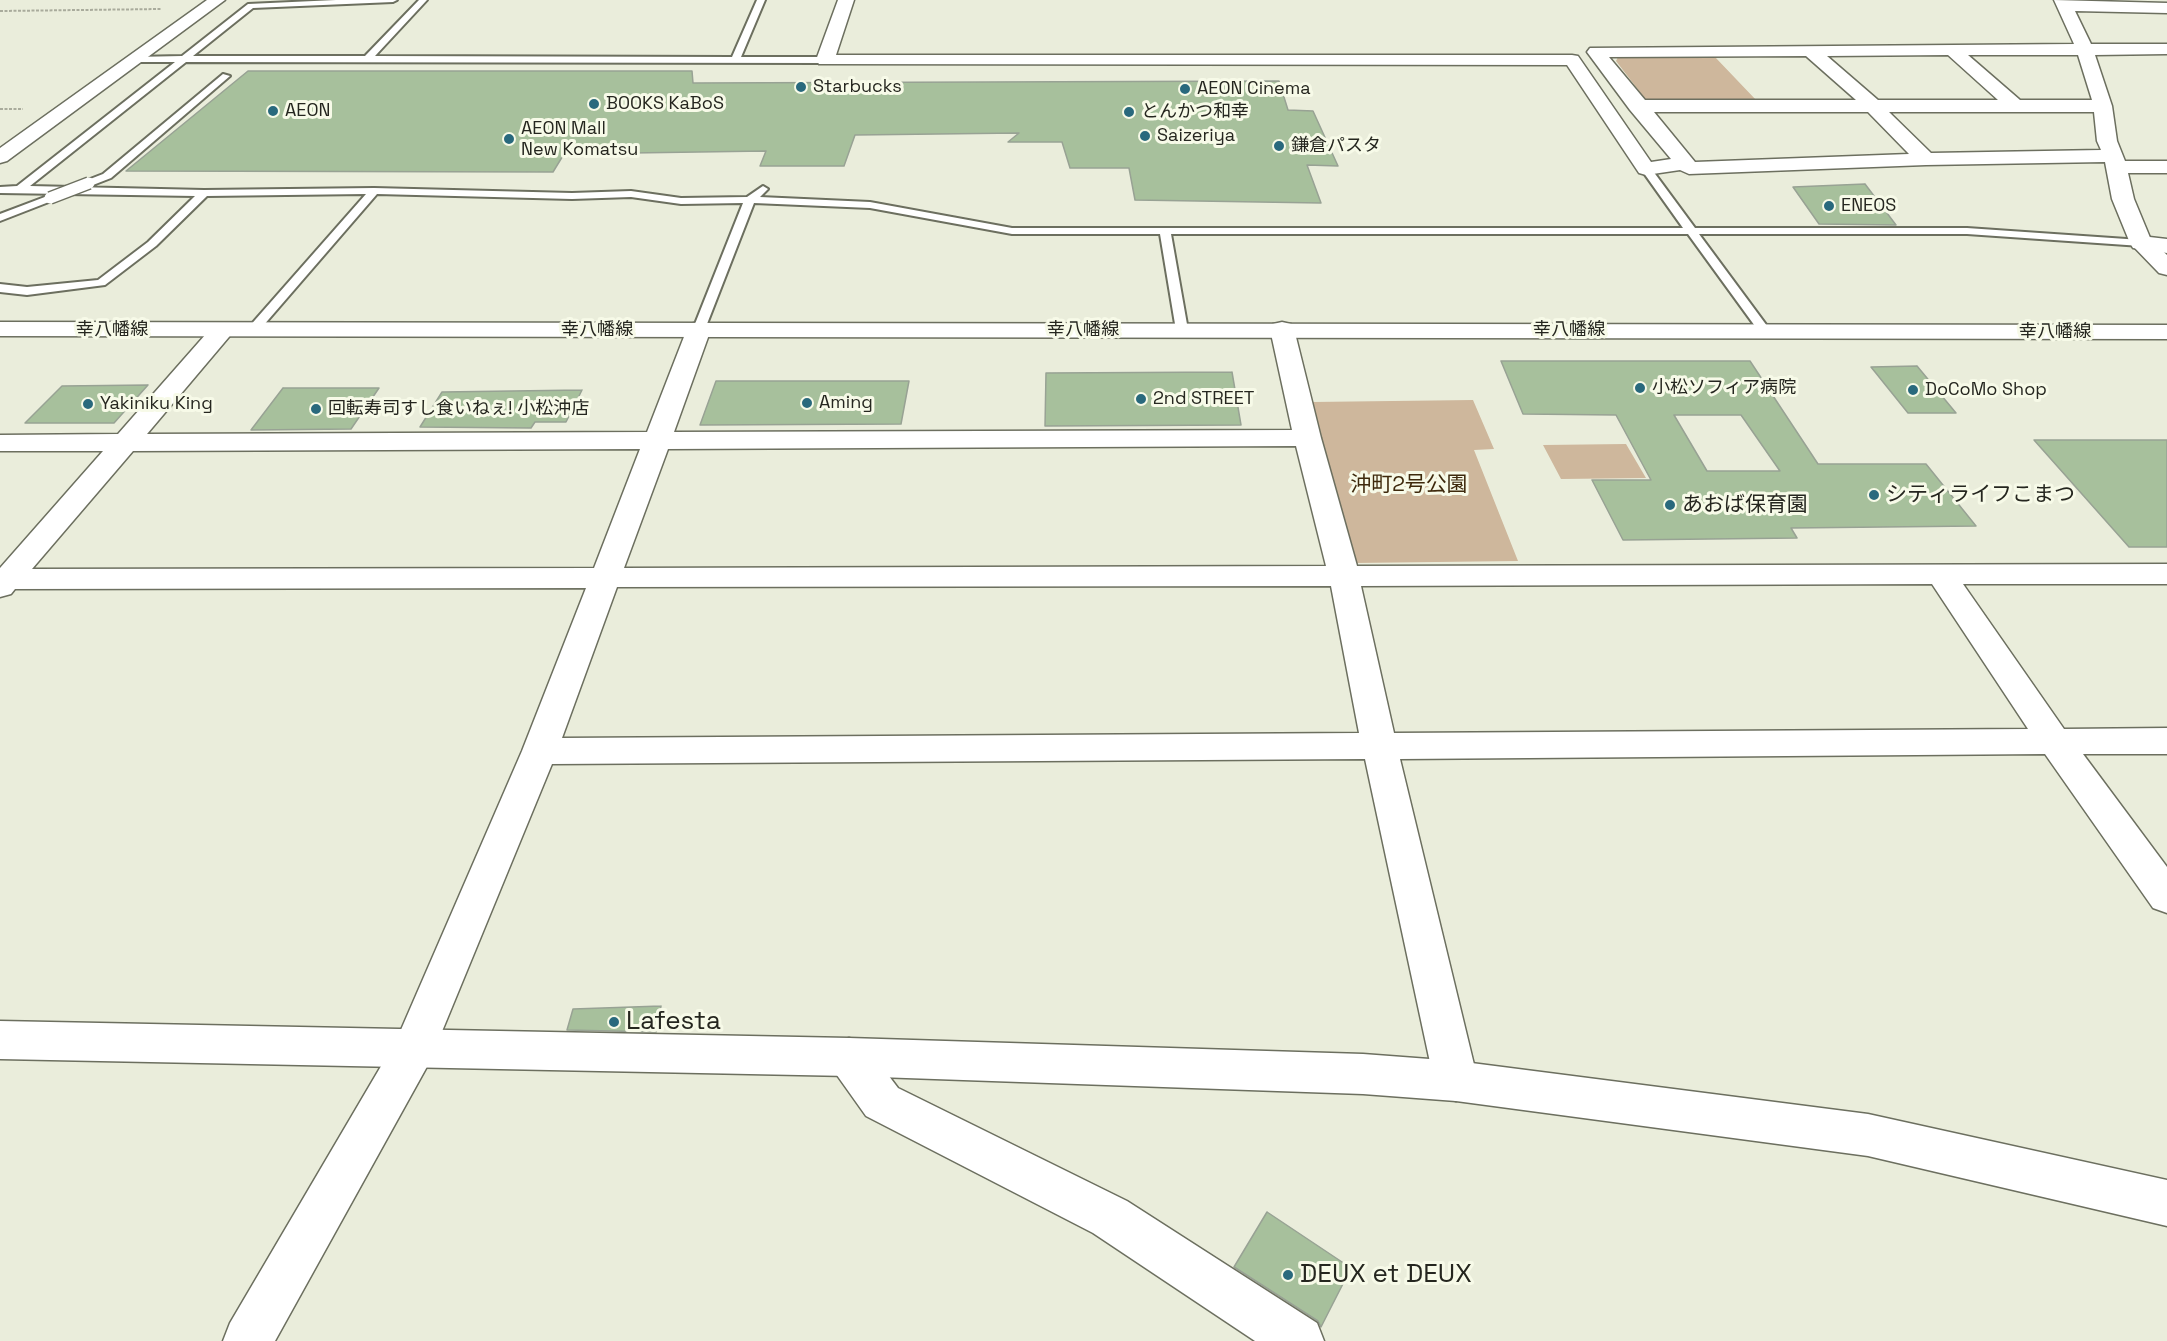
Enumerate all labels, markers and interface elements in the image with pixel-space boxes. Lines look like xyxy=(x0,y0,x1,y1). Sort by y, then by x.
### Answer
place label: Starbucks xyxy=(813,76,902,98)
place label: AEON Cinema xyxy=(1197,78,1311,100)
marker: Starbucks xyxy=(794,80,808,94)
marker: AEON Cinema xyxy=(1178,82,1192,96)
place label: BOOKS KaBoS xyxy=(606,93,724,115)
marker: BOOKS KaBoS xyxy=(587,97,601,111)
place label: AEON xyxy=(285,100,330,122)
place label: とんかつ和幸 xyxy=(1141,101,1249,123)
marker: AEON xyxy=(266,104,280,118)
marker: とんかつ和幸 xyxy=(1122,105,1136,119)
place label: AEON Mall New Komatsu xyxy=(521,118,638,160)
place label: Saizeriya xyxy=(1157,125,1235,147)
marker: Saizeriya xyxy=(1138,129,1152,143)
marker: AEON Mall New Komatsu xyxy=(502,132,516,146)
place label: 鎌倉パスタ xyxy=(1291,135,1381,157)
marker: 鎌倉パスタ xyxy=(1272,139,1286,153)
place label: ENEOS xyxy=(1841,195,1896,217)
marker: ENEOS xyxy=(1822,199,1836,213)
street label: 幸八幡線 xyxy=(76,319,148,341)
street label: 幸八幡線 xyxy=(561,319,633,341)
street label: 幸八幡線 xyxy=(1047,319,1119,341)
street label: 幸八幡線 xyxy=(1533,319,1605,341)
street label: 幸八幡線 xyxy=(2019,321,2091,343)
place label: 小松ソフィア病院 xyxy=(1652,377,1796,399)
place label: DoCoMo Shop xyxy=(1925,379,2047,401)
marker: 小松ソフィア病院 xyxy=(1633,381,1647,395)
marker: DoCoMo Shop xyxy=(1906,383,1920,397)
place label: 2nd STREET xyxy=(1153,388,1254,410)
place label: Aming xyxy=(819,392,873,414)
marker: 2nd STREET xyxy=(1134,392,1148,406)
place label: Yakiniku King xyxy=(100,393,213,415)
marker: Aming xyxy=(800,396,814,410)
marker: Yakiniku King xyxy=(81,397,95,411)
place label: 回転寿司すし食いねぇ! 小松沖店 xyxy=(328,398,589,420)
marker: 回転寿司すし食いねぇ! 小松沖店 xyxy=(309,402,323,416)
park label: 沖町2号公園 xyxy=(1350,472,1468,498)
place label: シティライフこまつ xyxy=(1886,482,2075,508)
marker: シティライフこまつ xyxy=(1867,488,1881,502)
place label: あおば保育園 xyxy=(1682,492,1808,518)
marker: あおば保育園 xyxy=(1663,498,1677,512)
place label: Lafesta xyxy=(626,1006,721,1038)
marker: Lafesta xyxy=(607,1015,621,1029)
place label: DEUX et DEUX xyxy=(1300,1259,1472,1291)
marker: DEUX et DEUX xyxy=(1281,1268,1295,1282)

